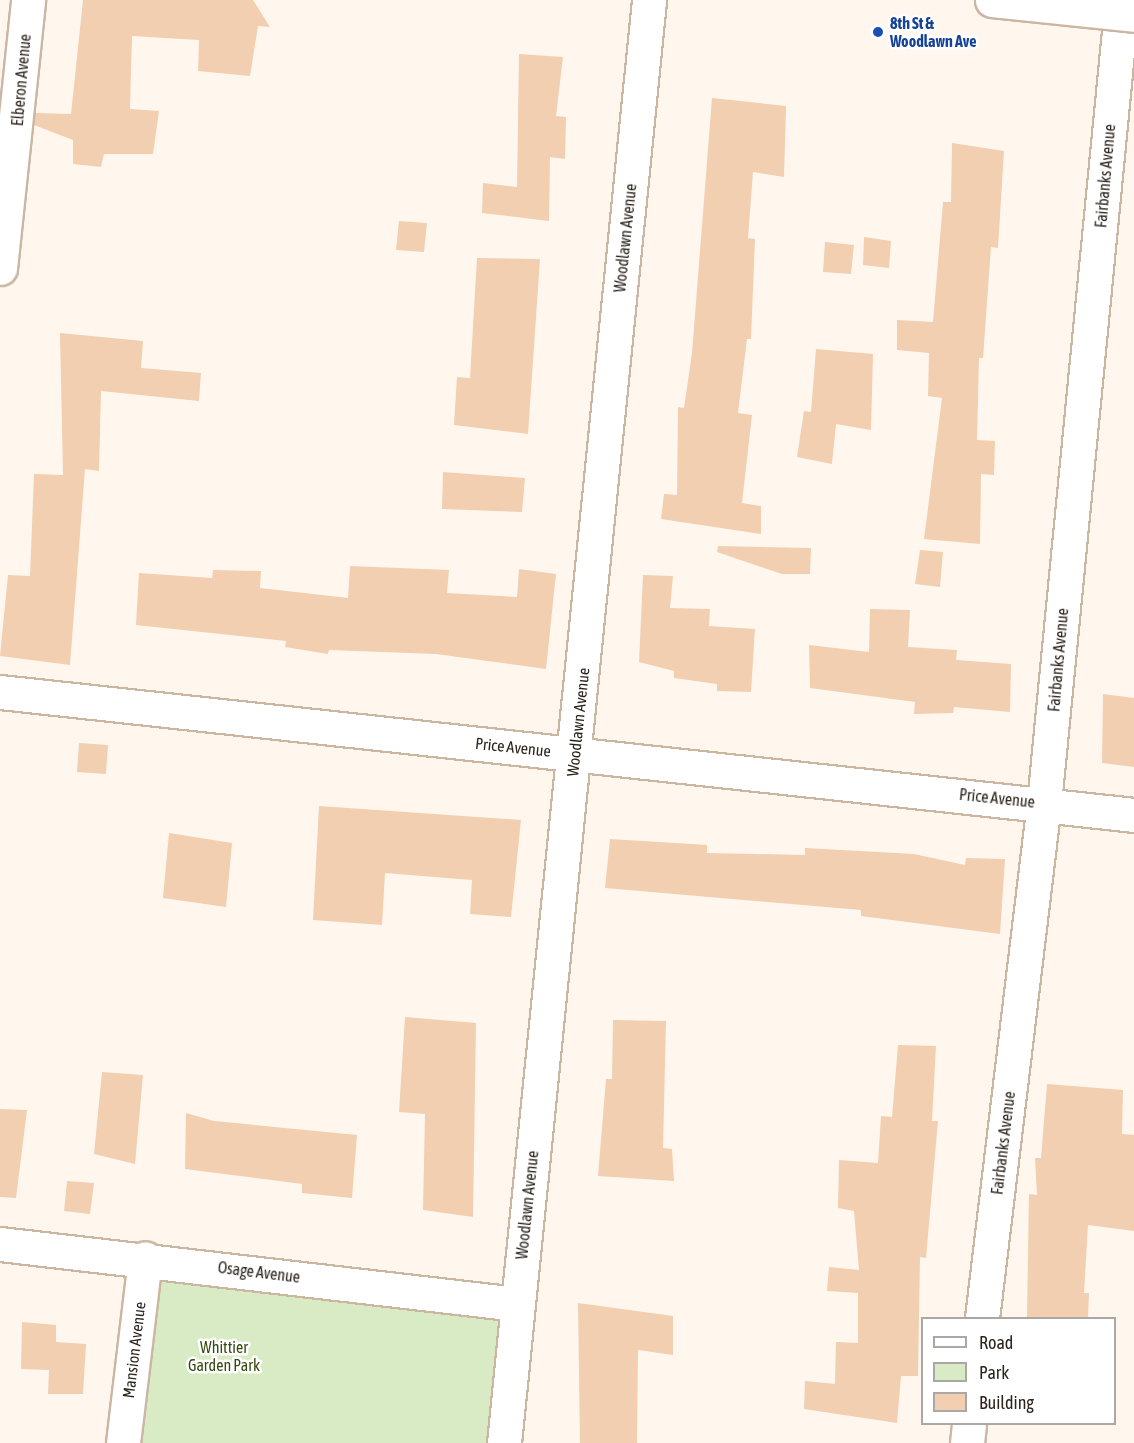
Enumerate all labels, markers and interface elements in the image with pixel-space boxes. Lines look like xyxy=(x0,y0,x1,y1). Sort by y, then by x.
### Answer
place label: 8th St & Woodlawn Ave xyxy=(890,13,976,51)
marker: 8th St & Woodlawn Ave xyxy=(871,25,885,39)
street label: Elberon Avenue xyxy=(7,33,35,127)
street label: Fairbanks Avenue xyxy=(1091,123,1119,229)
street label: Woodlawn Avenue xyxy=(610,183,640,293)
street label: Fairbanks Avenue xyxy=(1044,607,1072,713)
street label: Woodlawn Avenue xyxy=(563,667,593,777)
street label: Price Avenue xyxy=(474,733,552,761)
street label: Price Avenue xyxy=(958,784,1036,812)
street label: Fairbanks Avenue xyxy=(987,1090,1019,1196)
street label: Woodlawn Avenue xyxy=(512,1150,542,1260)
street label: Osage Avenue xyxy=(217,1257,301,1287)
street label: Mansion Avenue xyxy=(119,1301,149,1399)
legend xyxy=(921,1317,1116,1425)
text: Road xyxy=(979,1332,1013,1353)
park label: Whittier Garden Park xyxy=(188,1337,260,1375)
text: Park xyxy=(979,1362,1009,1383)
text: Building xyxy=(979,1392,1034,1413)

